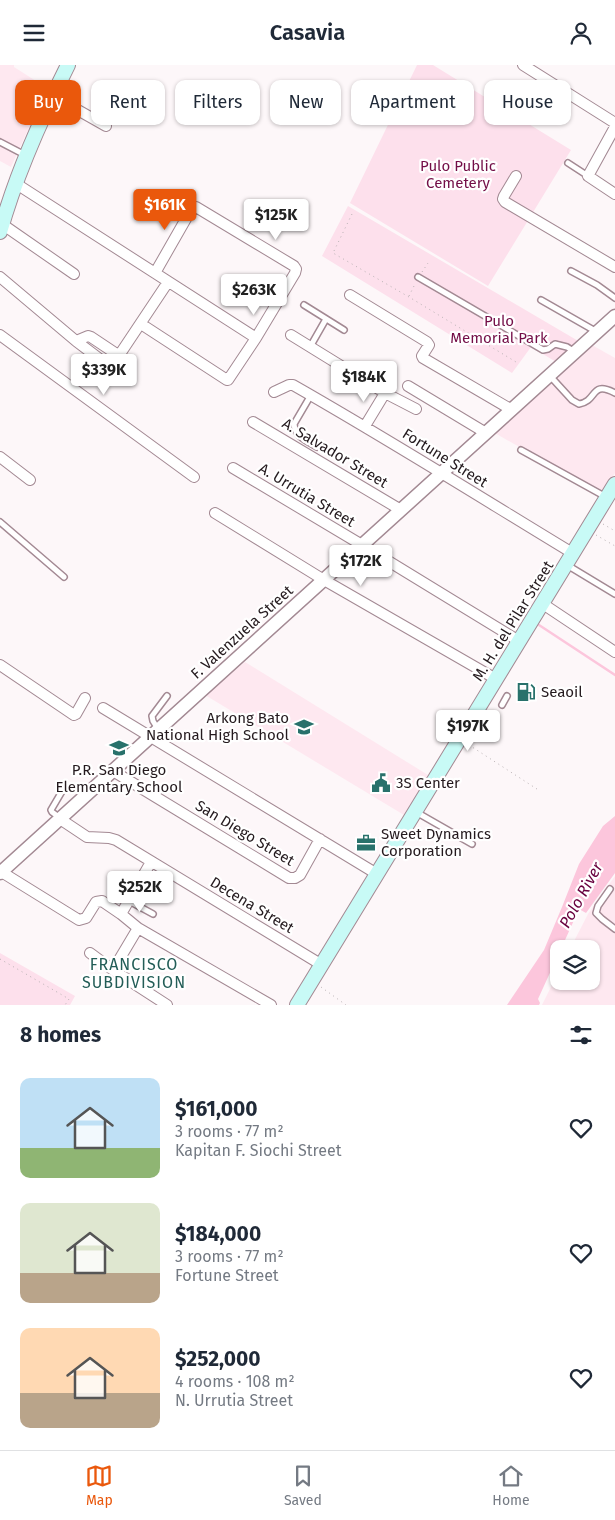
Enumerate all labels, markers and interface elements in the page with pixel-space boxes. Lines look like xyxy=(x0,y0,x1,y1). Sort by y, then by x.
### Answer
icon: menu xyxy=(20,19,48,47)
text: Casavia xyxy=(270,19,345,46)
icon: person xyxy=(567,19,595,47)
chip: Buy xyxy=(15,80,81,125)
chip: Rent xyxy=(91,80,165,125)
chip: Filters xyxy=(175,80,260,125)
chip: New xyxy=(270,80,341,125)
chip: Apartment xyxy=(351,80,474,125)
chip: House xyxy=(484,80,571,125)
park label: Pulo Public Cemetery xyxy=(420,157,496,192)
pin: $161K xyxy=(130,189,200,231)
text: $161K xyxy=(144,195,186,214)
pin: $125K xyxy=(241,199,311,241)
text: $125K xyxy=(255,205,297,224)
pin: $263K xyxy=(219,273,289,316)
text: $263K xyxy=(232,280,276,299)
park label: Pulo Memorial Park xyxy=(450,312,548,347)
pin: $339K xyxy=(69,353,139,396)
text: $339K xyxy=(82,360,126,379)
pin: $184K xyxy=(329,361,399,403)
text: $184K xyxy=(342,367,386,386)
street label: A. Salvador Street xyxy=(279,414,392,492)
street label: Fortune Street xyxy=(399,425,491,492)
street label: A. Urrutia Street xyxy=(256,459,359,531)
pin: $172K xyxy=(326,545,396,587)
text: $172K xyxy=(340,551,382,570)
street label: M. H. del Pilar Street xyxy=(469,557,558,684)
street label: F. Valenzuela Street xyxy=(187,581,297,683)
fuel station icon: Seaoil xyxy=(515,681,537,703)
place label: Seaoil xyxy=(541,683,583,701)
place label: Arkong Bato National High School xyxy=(146,709,290,744)
pin: $197K xyxy=(433,709,503,752)
school or university icon: Arkong Bato National High School xyxy=(293,716,315,738)
text: $197K xyxy=(447,716,489,735)
school or university icon: P.R. San Diego Elementary School xyxy=(108,737,130,759)
place label: P.R. San Diego Elementary School xyxy=(56,761,183,796)
public building icon: 3S Center xyxy=(370,772,392,794)
place label: 3S Center xyxy=(396,774,460,792)
street label: San Diego Street xyxy=(192,796,298,870)
place label: Sweet Dynamics Corporation xyxy=(381,825,491,860)
office icon: Sweet Dynamics Corporation xyxy=(355,832,377,854)
water label: Polo River xyxy=(555,858,607,931)
pin: $252K xyxy=(105,871,175,913)
street label: Decena Street xyxy=(207,873,298,937)
text: $252K xyxy=(118,877,162,896)
map controls xyxy=(550,940,600,990)
button: layers xyxy=(550,940,600,990)
district label: FRANCISCO SUBDIVISION xyxy=(82,955,186,992)
icon: filters xyxy=(567,1021,595,1049)
text: 8 homes xyxy=(20,1022,101,1048)
text: $161,000 xyxy=(175,1096,258,1122)
icon: home xyxy=(60,1098,120,1158)
icon: heart xyxy=(567,1114,595,1142)
text: 3 rooms · 77 m² xyxy=(175,1122,284,1141)
text: Kapitan F. Siochi Street xyxy=(175,1141,341,1160)
text: $184,000 xyxy=(175,1221,261,1247)
icon: home xyxy=(60,1223,120,1283)
icon: heart xyxy=(567,1239,595,1267)
text: 3 rooms · 77 m² xyxy=(175,1247,284,1266)
text: Fortune Street xyxy=(175,1266,279,1285)
text: $252,000 xyxy=(175,1346,261,1372)
icon: home xyxy=(60,1348,120,1408)
icon: heart xyxy=(567,1364,595,1392)
text: 4 rooms · 108 m² xyxy=(175,1372,295,1391)
text: N. Urrutia Street xyxy=(175,1391,293,1410)
tab: Map xyxy=(85,1462,113,1509)
tab: Saved xyxy=(284,1462,322,1509)
tab: Home xyxy=(492,1462,530,1509)

